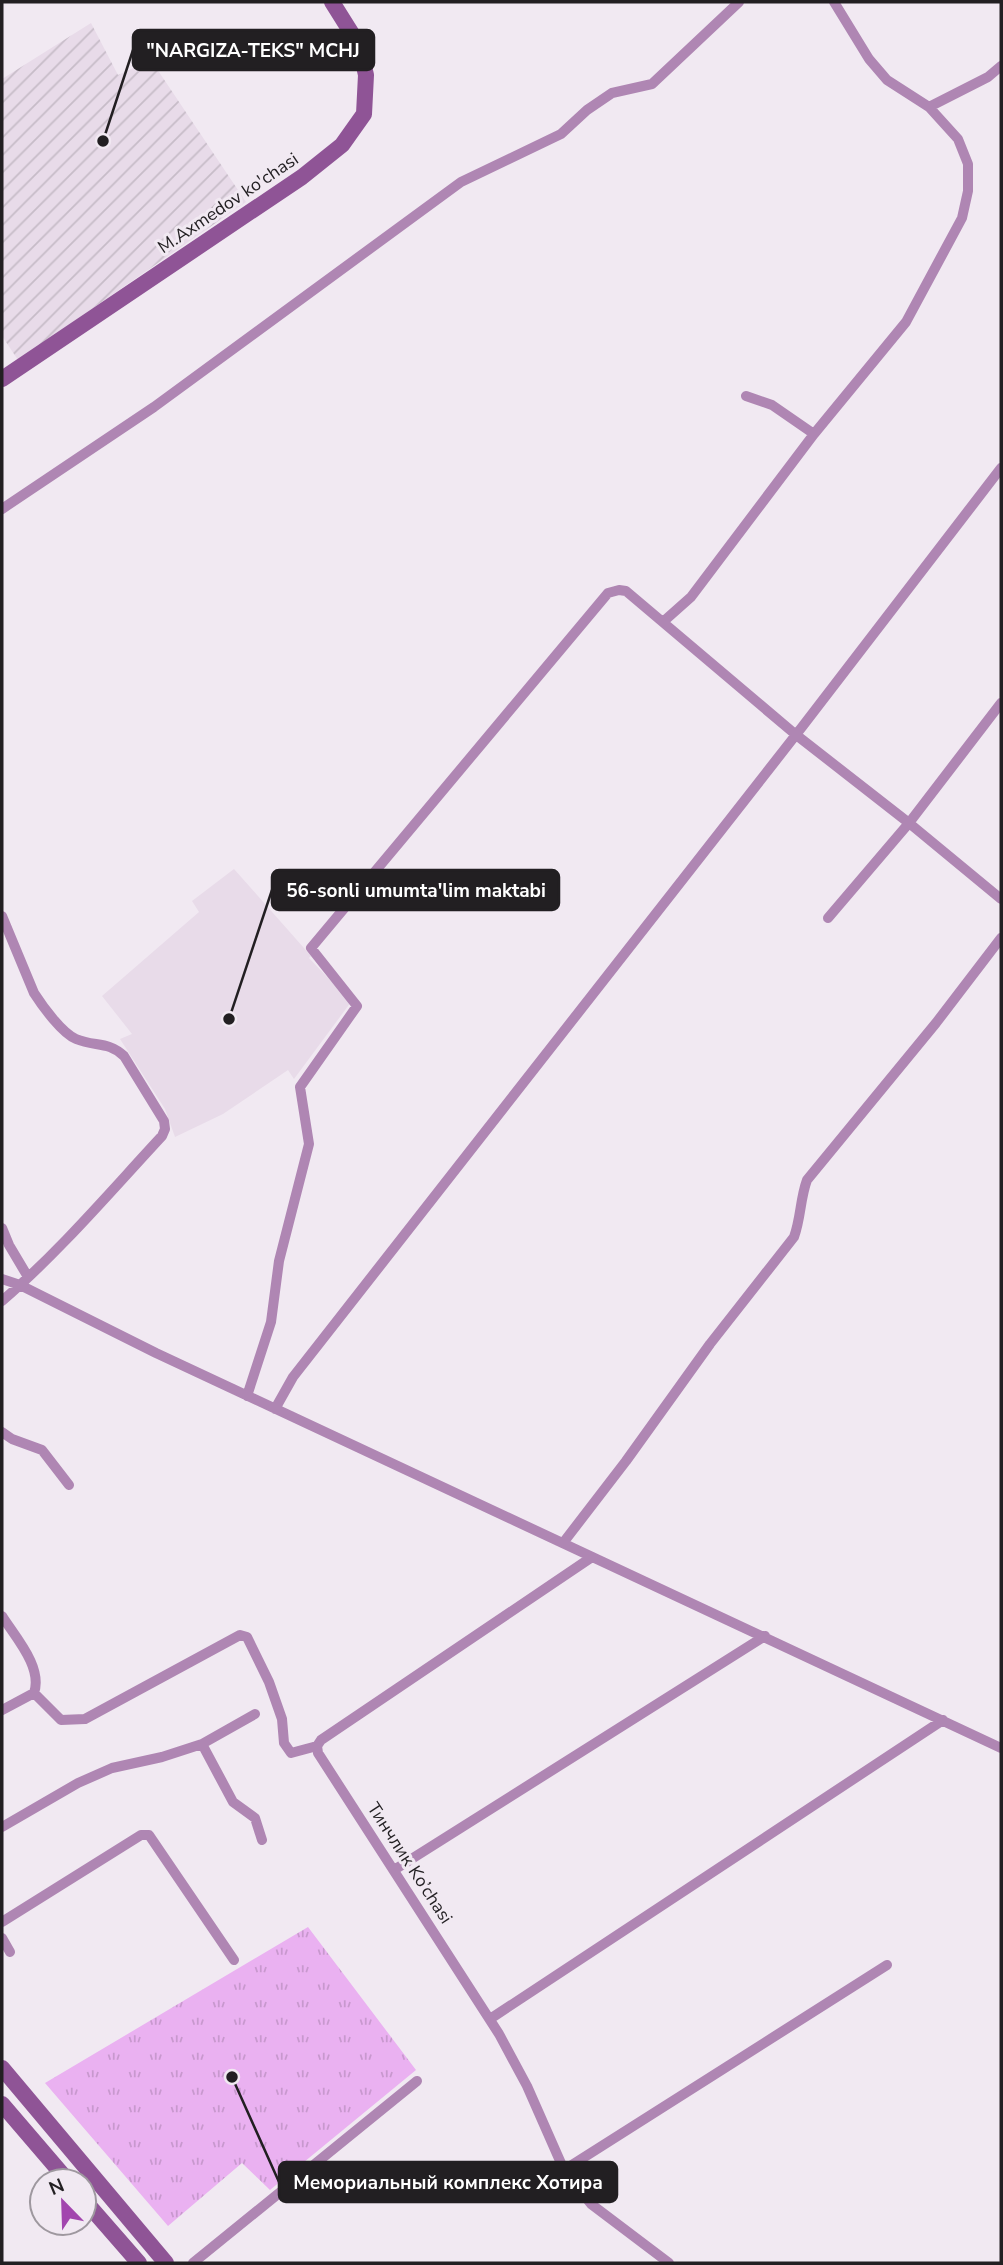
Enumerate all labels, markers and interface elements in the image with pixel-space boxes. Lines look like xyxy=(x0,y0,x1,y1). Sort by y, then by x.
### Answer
callout: "NARGIZA-TEKS" MCHJ xyxy=(133,30,374,70)
text: "NARGIZA-TEKS" MCHJ xyxy=(146,38,360,64)
street label: M.Axmedov ko'chasi xyxy=(153,147,303,259)
callout: 56-sonli umumta'lim maktabi xyxy=(272,870,559,910)
text: 56-sonli umumta'lim maktabi xyxy=(286,878,546,904)
street label: Тинчлик Ko’chasi xyxy=(362,1798,458,1928)
callout: Мемориальный комплекс Хотира xyxy=(279,2162,617,2202)
north arrow xyxy=(28,2167,98,2237)
text: Мемориальный комплекс Хотира xyxy=(293,2170,603,2196)
text: N xyxy=(45,2173,68,2202)

